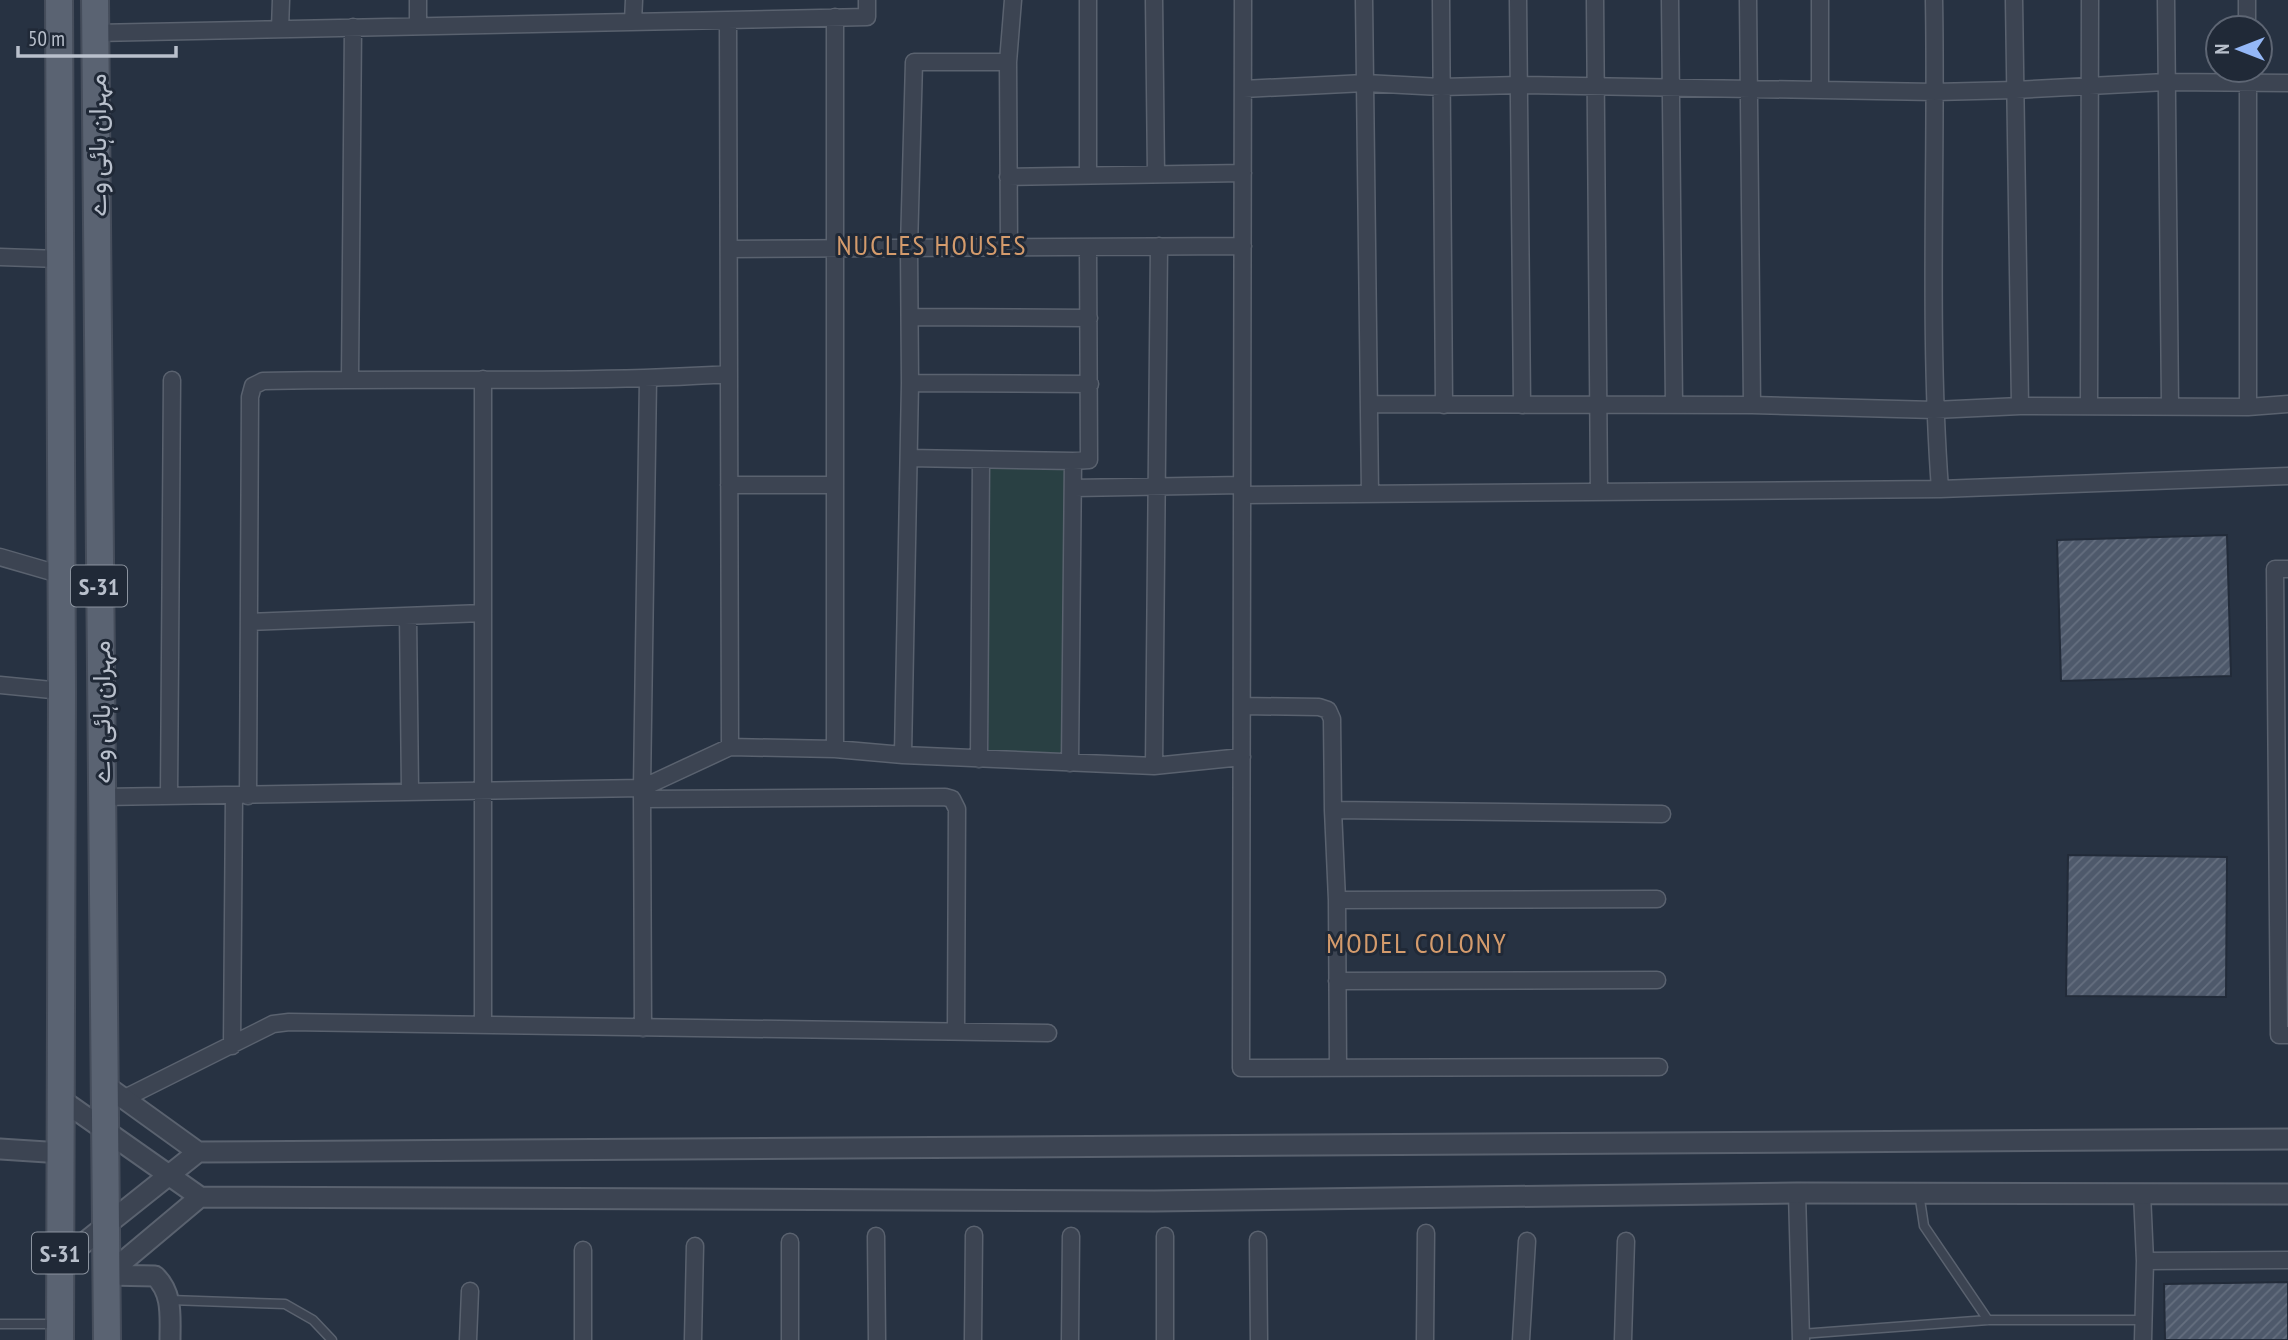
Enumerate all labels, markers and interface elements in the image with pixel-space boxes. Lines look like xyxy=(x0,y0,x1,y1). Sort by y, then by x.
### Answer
scale bar xyxy=(18,14,175,58)
north arrow xyxy=(2204,14,2274,84)
text: 50 m xyxy=(28,25,65,52)
text: N xyxy=(2210,44,2234,54)
street label: مہران ہائی وے xyxy=(80,73,114,217)
district label: NUCLES HOUSES xyxy=(837,226,1027,263)
road number: S-31 xyxy=(71,566,127,606)
street label: مہران ہائی وے xyxy=(84,640,118,784)
district label: MODEL COLONY xyxy=(1326,924,1508,961)
road number: S-31 xyxy=(32,1232,88,1274)

